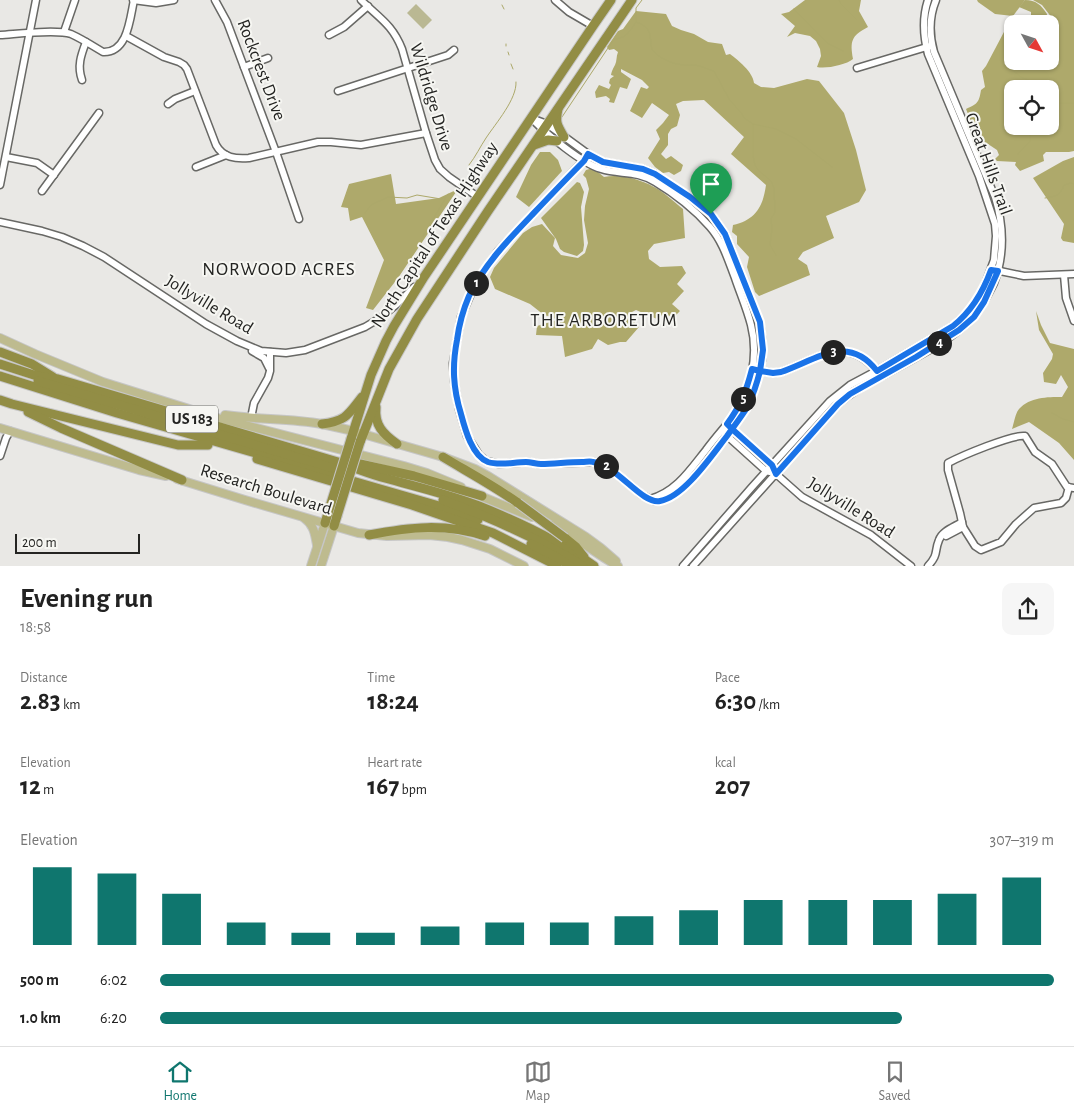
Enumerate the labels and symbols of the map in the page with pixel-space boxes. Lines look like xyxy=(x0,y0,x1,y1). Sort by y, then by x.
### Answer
north arrow xyxy=(1004,15,1059,70)
street label: Rockcrest Drive xyxy=(233,17,289,123)
street label: Wildridge Drive xyxy=(406,41,456,153)
street label: Great Hills Trail xyxy=(961,111,1015,217)
street label: North Capital of Texas Highway xyxy=(368,139,502,331)
pin xyxy=(690,163,732,214)
district label: NORWOOD ACRES xyxy=(202,260,356,279)
pin: 1 xyxy=(464,270,488,296)
street label: Jollyville Road xyxy=(162,272,256,338)
district label: THE ARBORETUM xyxy=(530,311,678,330)
pin: 4 xyxy=(926,330,952,356)
pin: 3 xyxy=(820,340,846,364)
pin: 5 xyxy=(730,386,756,412)
road number: US 183 xyxy=(166,406,218,432)
pin: 2 xyxy=(594,454,618,478)
street label: Research Boulevard xyxy=(198,461,334,519)
street label: Jollyville Road xyxy=(804,474,898,542)
scale bar xyxy=(15,531,140,554)

